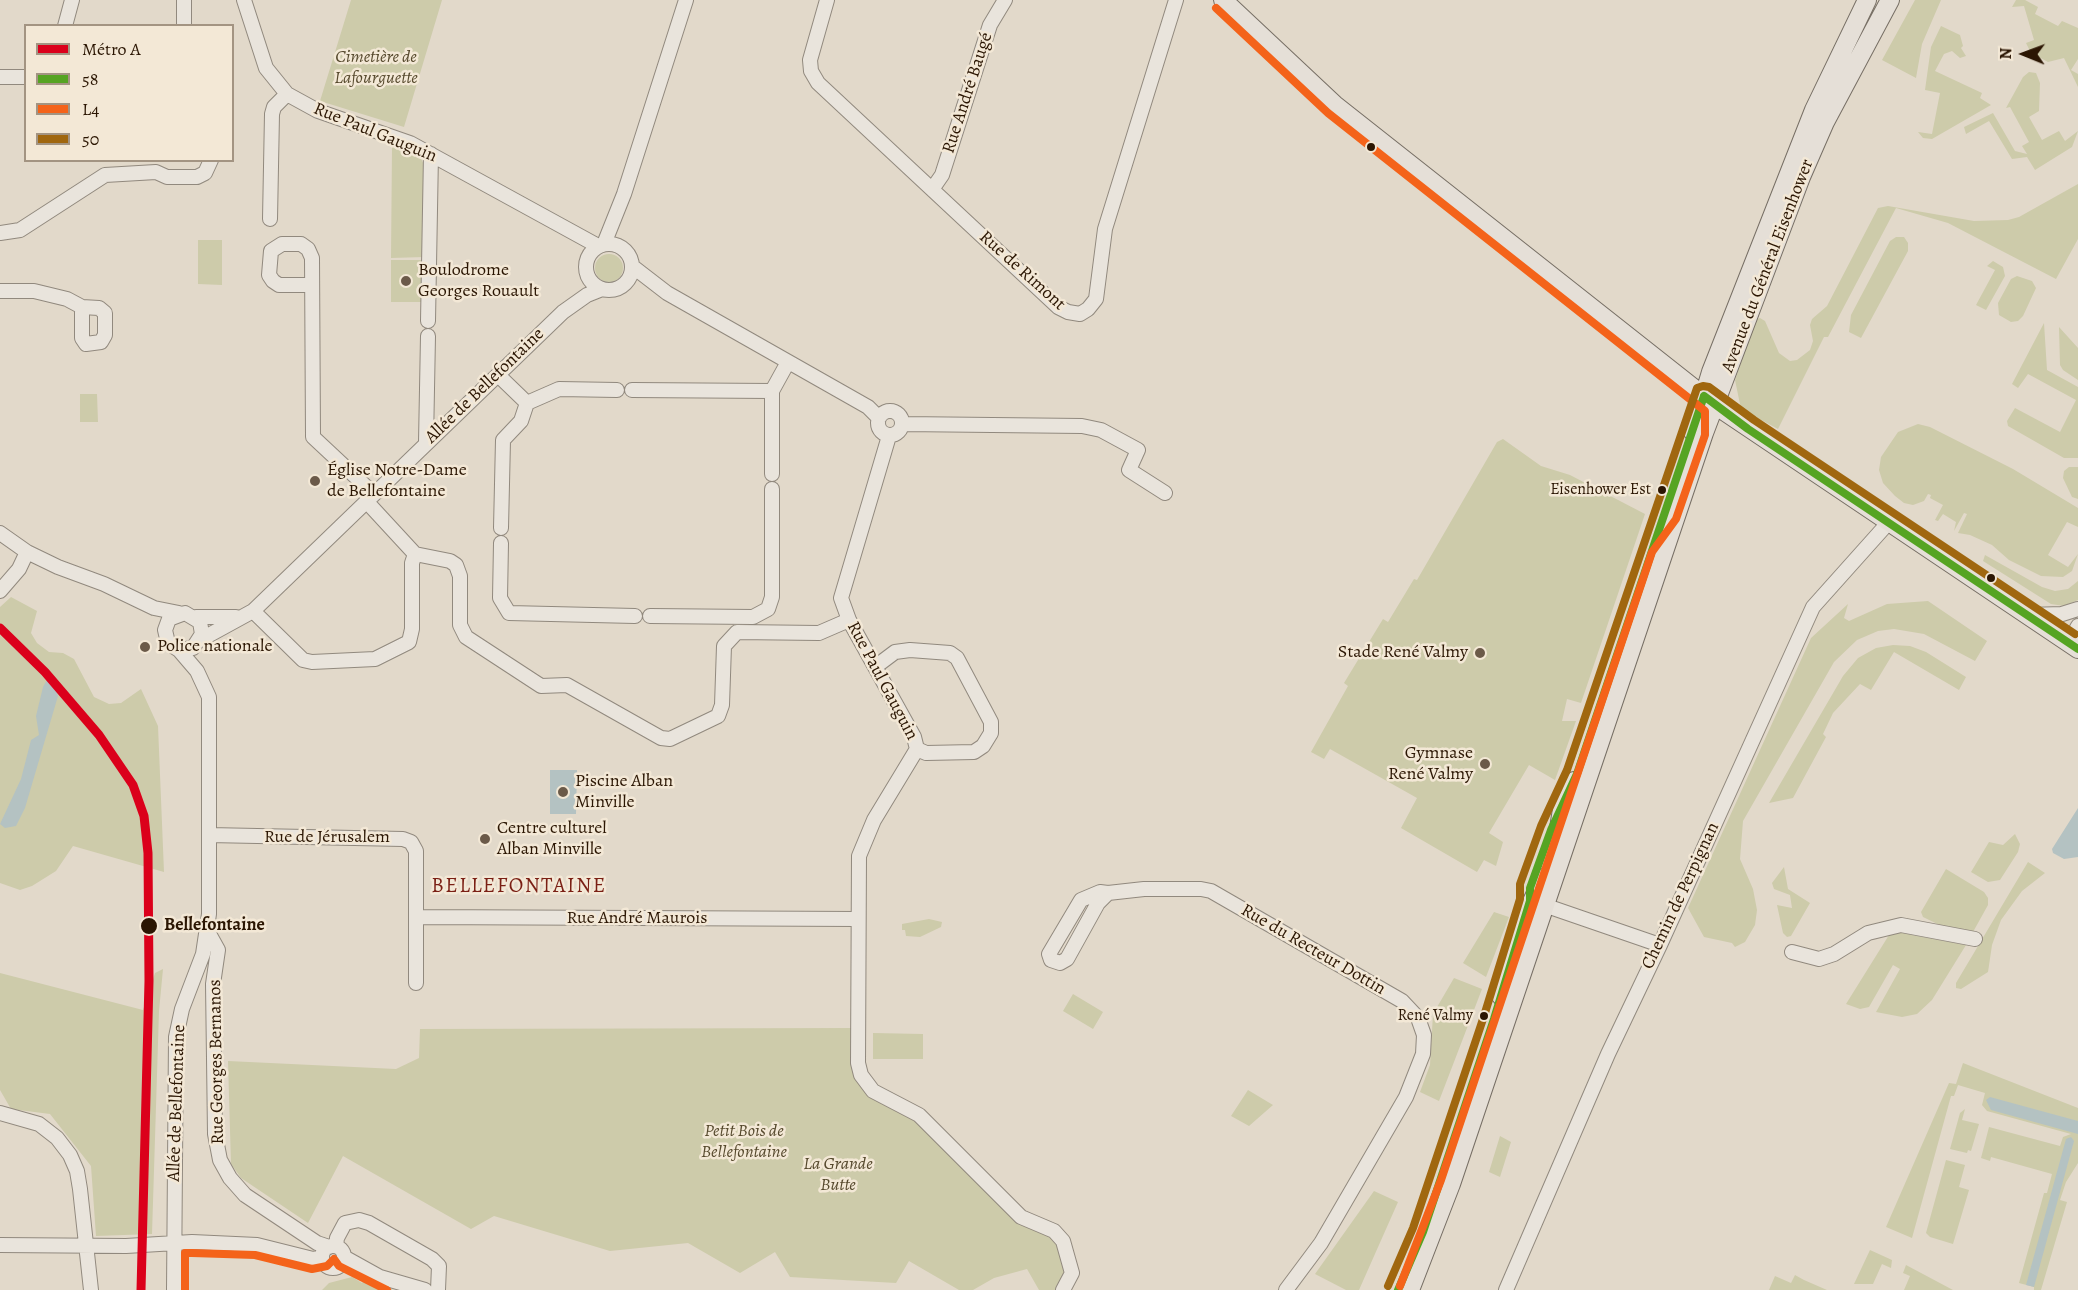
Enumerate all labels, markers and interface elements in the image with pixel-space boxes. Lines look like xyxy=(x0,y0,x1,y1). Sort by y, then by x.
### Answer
legend xyxy=(24,24,234,162)
north arrow xyxy=(1994,24,2054,84)
street label: Rue André Baugé xyxy=(938,30,998,156)
text: Métro A xyxy=(82,37,141,61)
park label: Cimetière de Lafourguette xyxy=(334,47,418,90)
text: N xyxy=(1995,48,2017,60)
text: 58 xyxy=(82,67,98,91)
text: L4 xyxy=(82,97,99,121)
street label: Rue Paul Gauguin xyxy=(310,98,440,168)
text: 50 xyxy=(82,127,99,151)
unlabelled marker xyxy=(1365,141,1377,153)
street label: Avenue du Général Eisenhower xyxy=(1717,156,1819,376)
street label: Rue de Rimont xyxy=(974,227,1070,315)
place label: Boulodrome Georges Rouault xyxy=(418,260,539,302)
marker: Boulodrome Georges Rouault xyxy=(399,274,413,288)
street label: Allée de Bellefontaine xyxy=(421,324,549,448)
place label: Église Notre-Dame de Bellefontaine xyxy=(327,460,467,502)
marker: Église Notre-Dame de Bellefontaine xyxy=(308,474,322,488)
place label: Eisenhower Est xyxy=(1550,480,1651,500)
marker: Eisenhower Est xyxy=(1656,484,1668,496)
unlabelled marker xyxy=(1985,572,1997,584)
street label: Rue Paul Gauguin xyxy=(842,618,922,744)
place label: Police nationale xyxy=(157,636,272,658)
marker: Police nationale xyxy=(138,640,152,654)
place label: Stade René Valmy xyxy=(1338,642,1468,664)
marker: Stade René Valmy xyxy=(1473,646,1487,660)
place label: Gymnase René Valmy xyxy=(1388,743,1473,786)
marker: Gymnase René Valmy xyxy=(1478,757,1492,771)
place label: Piscine Alban Minville xyxy=(575,771,673,814)
marker: Piscine Alban Minville xyxy=(556,785,570,799)
place label: Centre culturel Alban Minville xyxy=(497,818,607,860)
street label: Chemin de Perpignan xyxy=(1638,819,1724,973)
street label: Rue de Jérusalem xyxy=(264,827,390,849)
marker: Centre culturel Alban Minville xyxy=(478,832,492,846)
district label: BELLEFONTAINE xyxy=(431,874,607,900)
street label: Rue du Recteur Dottin xyxy=(1237,900,1389,1000)
street label: Rue André Maurois xyxy=(566,908,708,930)
place label: Bellefontaine xyxy=(164,915,265,937)
marker: Bellefontaine xyxy=(139,916,159,936)
street label: Rue Georges Bernanos xyxy=(205,979,229,1145)
place label: René Valmy xyxy=(1397,1006,1473,1026)
marker: René Valmy xyxy=(1478,1010,1490,1022)
street label: Allée de Bellefontaine xyxy=(163,1024,191,1182)
park label: Petit Bois de Bellefontaine xyxy=(701,1121,787,1164)
park label: La Grande Butte xyxy=(803,1154,873,1196)

